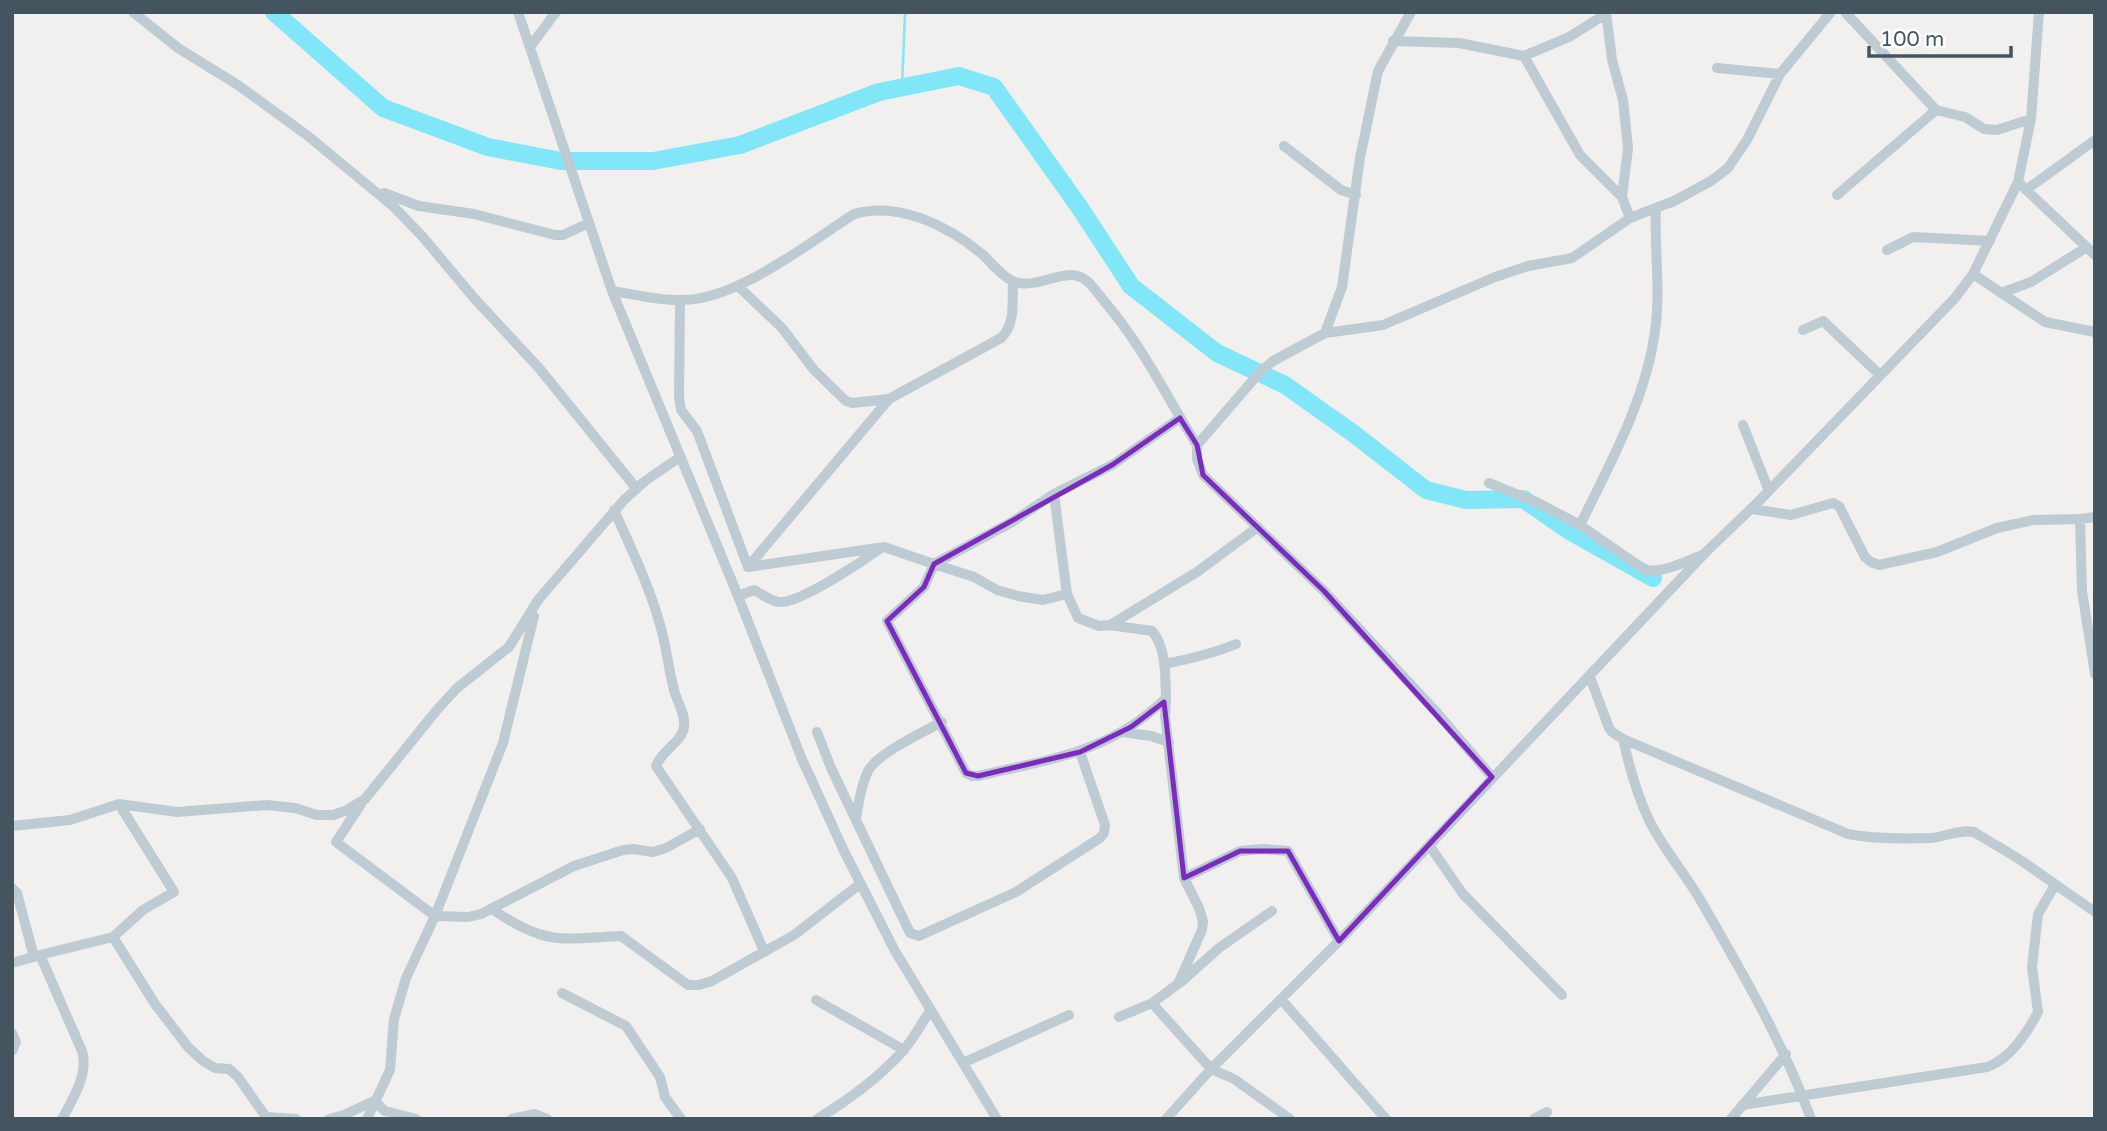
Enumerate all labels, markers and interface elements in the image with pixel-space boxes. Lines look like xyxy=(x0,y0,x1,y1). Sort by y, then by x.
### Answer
scale bar xyxy=(1869,14,2011,58)
text: 100 m xyxy=(1880,27,1944,52)

